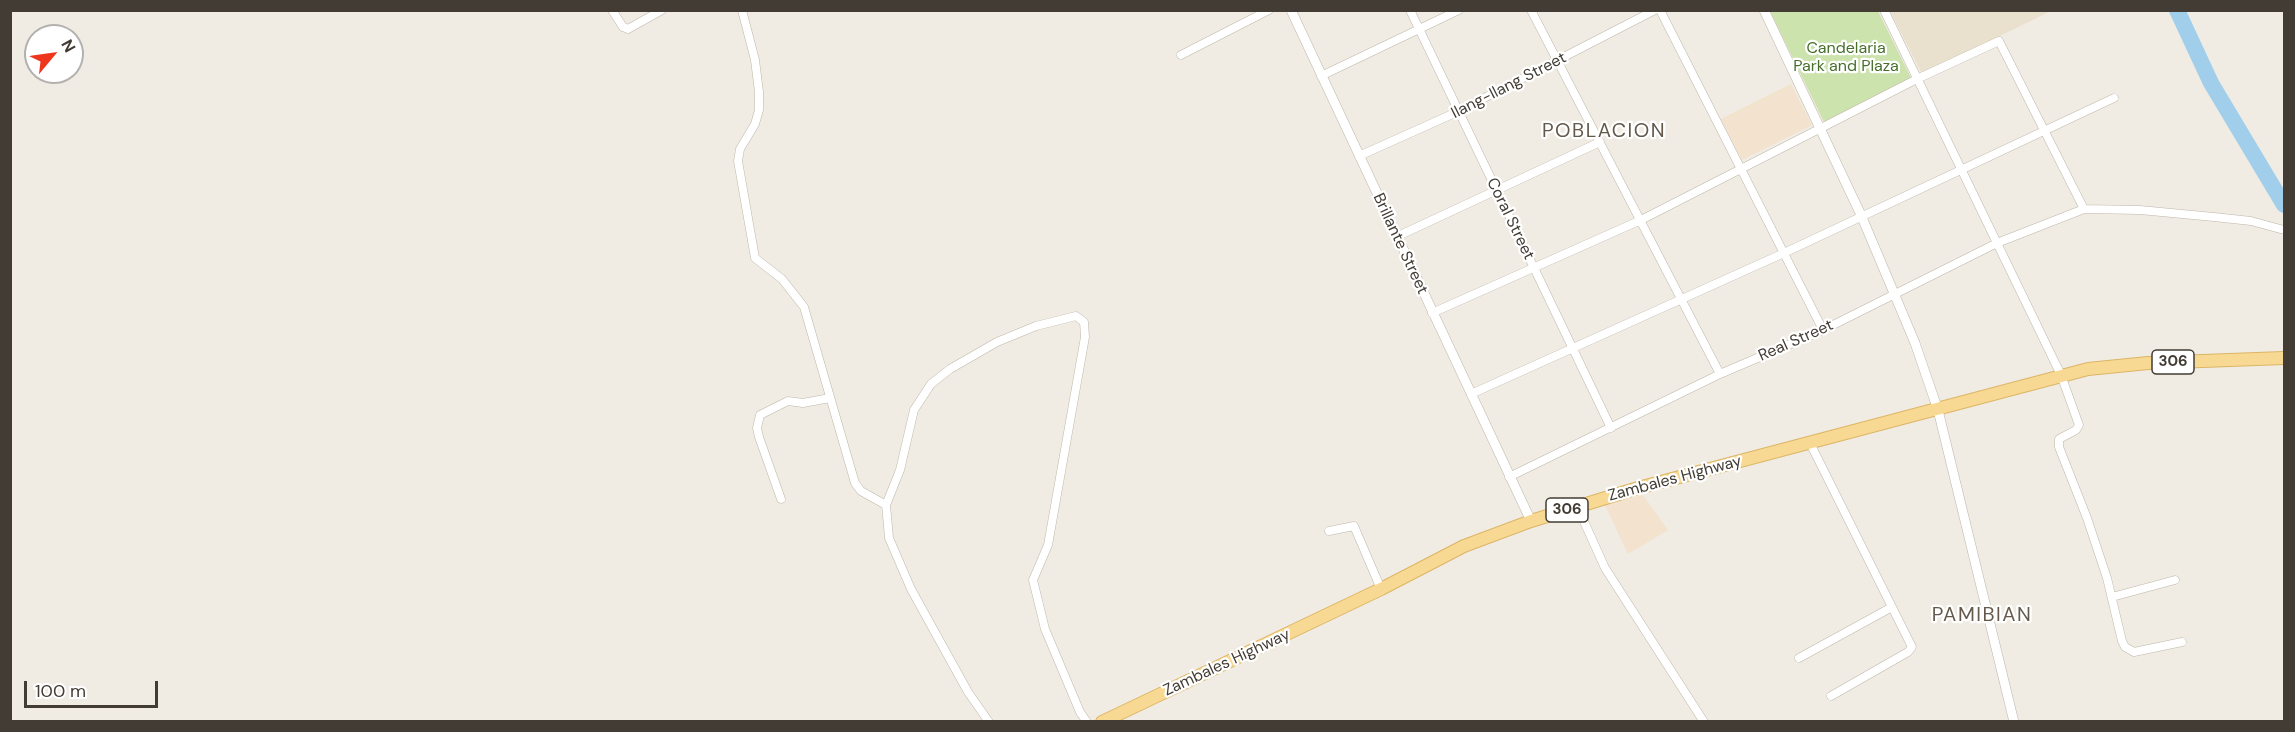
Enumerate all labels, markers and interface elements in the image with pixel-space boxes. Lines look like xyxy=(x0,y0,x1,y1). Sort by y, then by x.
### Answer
north arrow xyxy=(24,24,84,84)
text: N xyxy=(56,36,80,56)
park label: Candelaria Park and Plaza xyxy=(1793,39,1899,77)
street label: Ilang-Ilang Street xyxy=(1448,49,1570,123)
district label: POBLACION xyxy=(1542,120,1666,144)
street label: Coral Street xyxy=(1482,175,1538,263)
street label: Brillante Street xyxy=(1368,190,1432,298)
street label: Real Street xyxy=(1756,316,1836,366)
road number: 306 xyxy=(2152,350,2194,374)
street label: Zambales Highway xyxy=(1606,452,1744,506)
road number: 306 xyxy=(1546,498,1588,522)
district label: PAMIBIAN xyxy=(1932,604,2032,628)
street label: Zambales Highway xyxy=(1161,625,1293,701)
scale bar xyxy=(27,669,160,707)
text: 100 m xyxy=(35,679,86,703)

